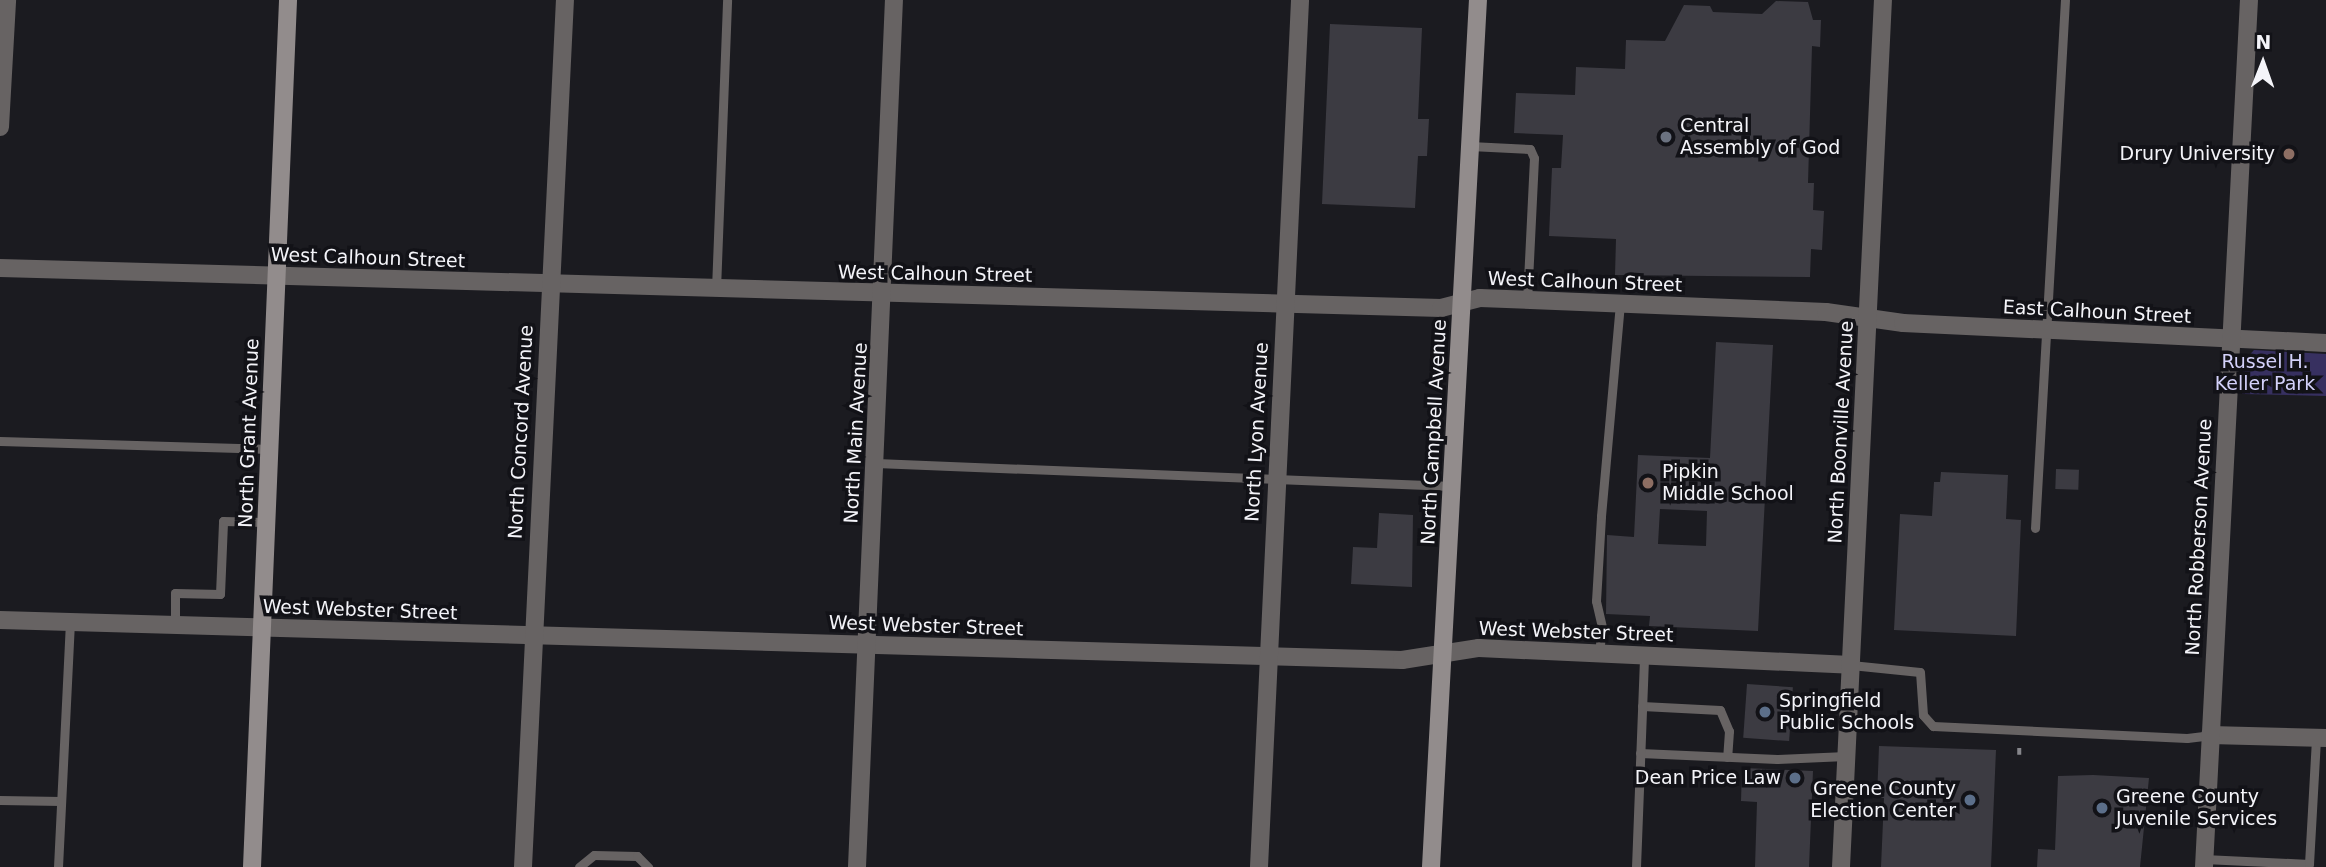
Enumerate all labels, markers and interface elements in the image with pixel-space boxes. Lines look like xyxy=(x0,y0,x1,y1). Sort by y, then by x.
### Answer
north arrow xyxy=(2228,28,2298,98)
text: N xyxy=(2255,31,2272,53)
place label: Central Assembly of God xyxy=(1680,115,1840,159)
marker: Central Assembly of God xyxy=(1658,129,1674,145)
place label: Drury University xyxy=(2120,143,2275,165)
marker: Drury University xyxy=(2281,146,2297,162)
street label: West Calhoun Street xyxy=(270,243,466,273)
street label: West Calhoun Street xyxy=(838,261,1032,287)
street label: West Calhoun Street xyxy=(1487,267,1683,297)
street label: East Calhoun Street xyxy=(2002,296,2192,328)
street label: North Campbell Avenue xyxy=(1417,319,1451,545)
street label: North Boonville Avenue xyxy=(1824,320,1858,544)
street label: North Concord Avenue xyxy=(504,324,538,540)
street label: North Grant Avenue xyxy=(234,338,264,528)
street label: North Main Avenue xyxy=(840,342,872,524)
street label: North Lyon Avenue xyxy=(1241,342,1273,522)
park label: Russel H. Keller Park xyxy=(2215,351,2315,395)
street label: North Robberson Avenue xyxy=(2181,418,2217,656)
place label: Pipkin Middle School xyxy=(1662,461,1794,505)
marker: Pipkin Middle School xyxy=(1640,475,1656,491)
street label: West Webster Street xyxy=(262,595,458,625)
street label: West Webster Street xyxy=(828,611,1024,641)
street label: West Webster Street xyxy=(1478,617,1674,647)
place label: Springfield Public Schools xyxy=(1779,690,1914,734)
marker: Springfield Public Schools xyxy=(1757,704,1773,720)
place label: Dean Price Law xyxy=(1635,767,1781,789)
marker: Dean Price Law xyxy=(1787,770,1803,786)
place label: Greene County Election Center xyxy=(1810,778,1956,822)
place label: Greene County Juvenile Services xyxy=(2116,786,2277,830)
marker: Greene County Election Center xyxy=(1962,792,1978,808)
marker: Greene County Juvenile Services xyxy=(2094,800,2110,816)

